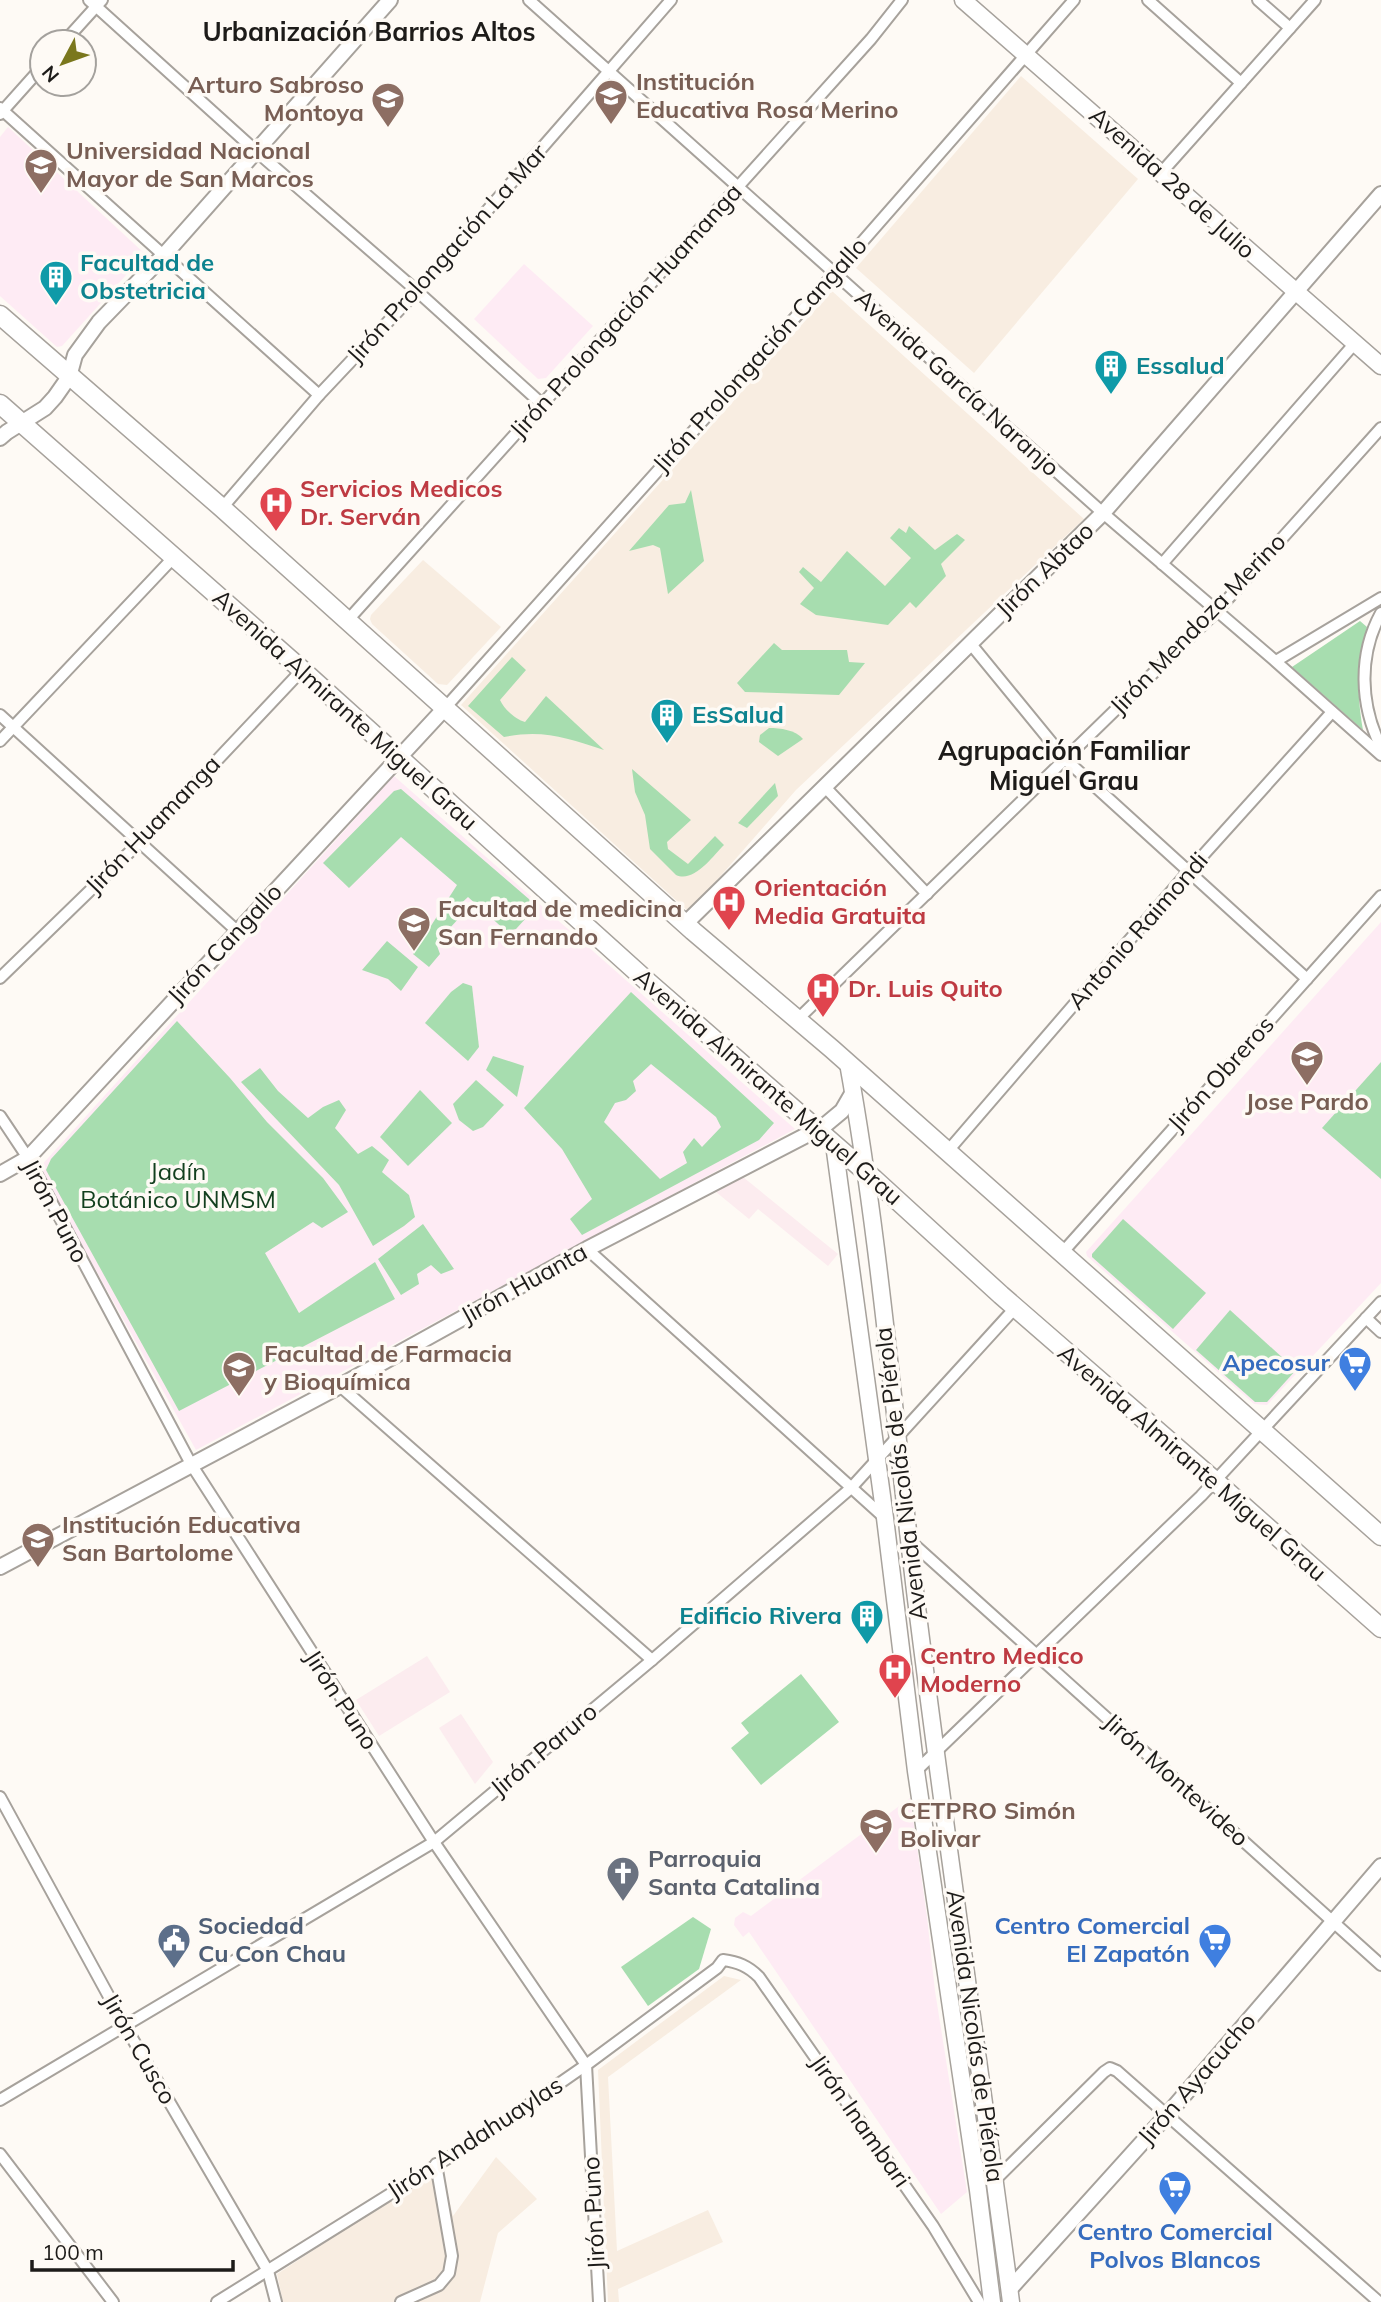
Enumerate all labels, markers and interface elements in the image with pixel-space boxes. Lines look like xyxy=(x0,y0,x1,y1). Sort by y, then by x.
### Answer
district label: Urbanización Barrios Altos xyxy=(202,15,536,48)
north arrow xyxy=(28,28,98,98)
text: N xyxy=(36,61,64,87)
place label: Institución Educativa Rosa Merino xyxy=(636,66,899,124)
place label: Arturo Sabroso Montoya xyxy=(188,69,364,127)
school or university icon: Institución Educativa Rosa Merino xyxy=(592,77,630,126)
school or university icon: Arturo Sabroso Montoya xyxy=(369,80,407,129)
street label: Avenida 28 de Julio xyxy=(1083,100,1262,265)
place label: Universidad Nacional Mayor de San Marcos xyxy=(66,135,314,193)
street label: Jirón Prolongación La Mar xyxy=(340,137,553,369)
school or university icon: Universidad Nacional Mayor de San Marcos xyxy=(22,146,60,195)
street label: Jirón Prolongación Huamanga xyxy=(503,177,748,444)
street label: Jirón Prolongación Cangallo xyxy=(646,230,873,478)
place label: Facultad de Obstetricia xyxy=(80,247,214,305)
building icon: Facultad de Obstetricia xyxy=(37,258,75,307)
street label: Avenida García Naranjo xyxy=(849,282,1066,482)
building icon: Essalud xyxy=(1092,347,1130,396)
place label: Essalud xyxy=(1136,350,1225,380)
place label: Servicios Medicos Dr. Serván xyxy=(300,473,503,531)
hospital icon: Servicios Medicos Dr. Serván xyxy=(257,484,295,533)
street label: Jirón Abtao xyxy=(989,515,1100,623)
street label: Jirón Mendoza Merino xyxy=(1103,526,1292,720)
street label: Avenida Almirante Miguel Grau xyxy=(207,582,484,836)
building icon: EsSalud xyxy=(648,696,686,745)
place label: EsSalud xyxy=(692,699,784,729)
district label: Agrupación Familiar Miguel Grau xyxy=(938,734,1191,797)
street label: Jirón Huamanga xyxy=(79,749,226,900)
street label: Antonio Raimondi xyxy=(1061,845,1214,1015)
place label: Orientación Media Gratuita xyxy=(754,872,926,930)
street label: Jirón Cangallo xyxy=(161,877,288,1010)
hospital icon: Orientación Media Gratuita xyxy=(710,883,748,932)
place label: Facultad de medicina San Fernando xyxy=(438,893,682,951)
school or university icon: Facultad de medicina San Fernando xyxy=(395,904,433,953)
street label: Avenida Almirante Miguel Grau xyxy=(628,961,909,1211)
hospital icon: Dr. Luis Quito xyxy=(804,970,842,1019)
place label: Dr. Luis Quito xyxy=(848,973,1003,1003)
street label: Jirón Obreros xyxy=(1161,1009,1280,1137)
school or university icon: Jose Pardo xyxy=(1288,1038,1326,1087)
place label: Jose Pardo xyxy=(1245,1086,1369,1116)
street label: Jirón Puno xyxy=(16,1153,96,1268)
park label: Jadín Botánico UNMSM xyxy=(80,1156,276,1214)
street label: Jirón Huanta xyxy=(455,1236,592,1330)
street label: Avenida Nicolás de Piérola xyxy=(867,1326,933,1622)
street label: Avenida Almirante Miguel Grau xyxy=(1052,1337,1333,1587)
place label: Facultad de Farmacia y Bioquímica xyxy=(263,1338,512,1396)
supermarket icon: Apecosur xyxy=(1336,1344,1374,1393)
place label: Apecosur xyxy=(1222,1347,1331,1377)
school or university icon: Facultad de Farmacia y Bioquímica xyxy=(220,1349,258,1398)
place label: Institución Educativa San Bartolome xyxy=(62,1509,301,1567)
school or university icon: Institución Educativa San Bartolome xyxy=(19,1520,57,1569)
building icon: Edificio Rivera xyxy=(848,1597,886,1646)
place label: Edificio Rivera xyxy=(679,1600,842,1630)
place label: Centro Medico Moderno xyxy=(920,1640,1084,1698)
street label: Jirón Puno xyxy=(298,1644,385,1755)
hospital icon: Centro Medico Moderno xyxy=(876,1651,914,1700)
street label: Jirón Paruro xyxy=(484,1696,603,1803)
street label: Jirón Montevideo xyxy=(1098,1706,1256,1852)
place label: CETPRO Simón Bolivar xyxy=(900,1795,1076,1853)
school or university icon: CETPRO Simón Bolivar xyxy=(857,1806,895,1855)
place label: Parroquia Santa Catalina xyxy=(648,1843,820,1901)
church icon: Parroquia Santa Catalina xyxy=(604,1854,642,1903)
street label: Avenida Nicolás de Piérola xyxy=(941,1888,1011,2184)
place label: Sociedad Cu Con Chau xyxy=(198,1910,346,1968)
place label: Centro Comercial El Zapatón xyxy=(994,1910,1190,1968)
public building icon: Sociedad Cu Con Chau xyxy=(155,1921,193,1970)
supermarket icon: Centro Comercial El Zapatón xyxy=(1196,1921,1234,1970)
street label: Jirón Cusco xyxy=(96,1988,184,2109)
street label: Jirón Ayacucho xyxy=(1131,2006,1262,2151)
street label: Jirón Inambari xyxy=(804,2048,918,2193)
street label: Jirón Andahuaylas xyxy=(381,2069,568,2205)
street label: Jirón Puno xyxy=(575,2156,611,2270)
supermarket icon: Centro Comercial Polvos Blancos xyxy=(1156,2168,1194,2217)
place label: Centro Comercial Polvos Blancos xyxy=(1077,2216,1273,2274)
scale bar xyxy=(32,2228,233,2272)
text: 100 m xyxy=(42,2239,104,2265)

